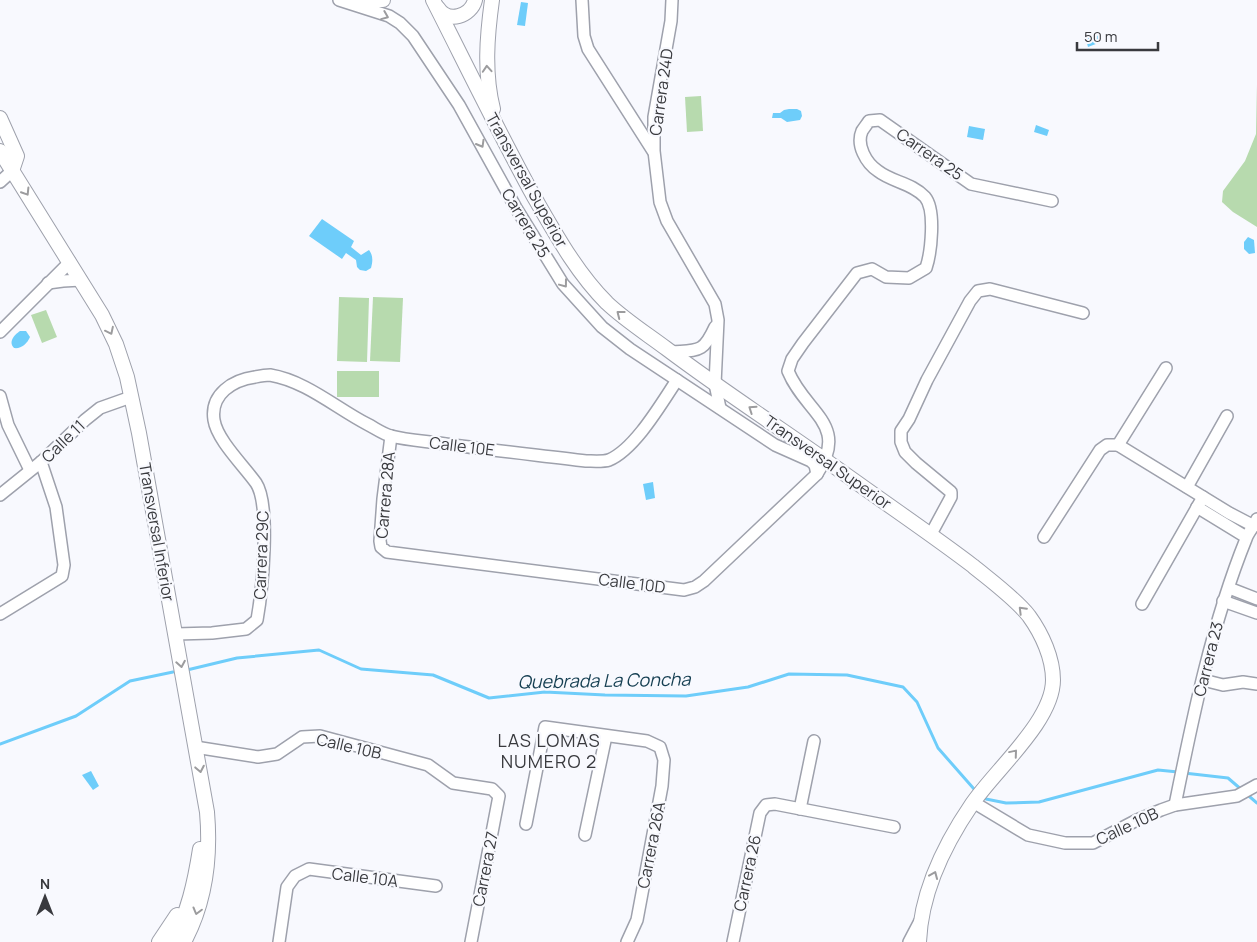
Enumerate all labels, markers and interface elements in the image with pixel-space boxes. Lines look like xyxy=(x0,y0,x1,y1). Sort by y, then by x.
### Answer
one-way arrow xyxy=(380,9,389,20)
scale bar xyxy=(1077,20,1158,52)
text: 50 m xyxy=(1084,26,1118,47)
street label: Carrera 24D xyxy=(644,47,678,137)
one-way arrow xyxy=(482,65,493,73)
street label: Transversal Superior xyxy=(481,109,573,251)
street label: Carrera 25 xyxy=(892,123,968,185)
one-way arrow xyxy=(475,138,485,147)
street label: Carrera 25 xyxy=(497,184,555,262)
one-way arrow xyxy=(19,187,29,196)
one-way arrow xyxy=(558,278,567,287)
one-way arrow xyxy=(617,311,626,319)
one-way arrow xyxy=(103,326,114,335)
one-way arrow xyxy=(748,406,757,415)
street label: Transversal Superior xyxy=(760,410,896,514)
street label: Calle 11 xyxy=(36,415,90,467)
street label: Calle 10E xyxy=(428,431,496,461)
street label: Carrera 28A xyxy=(370,451,400,539)
street label: Transversal Inferior xyxy=(134,461,180,603)
street label: Carrera 29C xyxy=(248,510,274,600)
street label: Calle 10D xyxy=(597,568,667,598)
one-way arrow xyxy=(1019,607,1028,616)
street label: Carrera 23 xyxy=(1188,619,1228,699)
one-way arrow xyxy=(175,659,186,668)
water label: Quebrada La Concha xyxy=(517,666,692,694)
street label: Calle 10B xyxy=(314,728,384,764)
district label: LAS LOMAS NUMERO 2 xyxy=(497,728,601,773)
one-way arrow xyxy=(1008,749,1017,758)
one-way arrow xyxy=(194,765,204,773)
street label: Carrera 26A xyxy=(632,800,670,890)
street label: Calle 10B xyxy=(1092,802,1162,850)
street label: Carrera 27 xyxy=(467,830,503,908)
street label: Carrera 26 xyxy=(728,833,766,913)
street label: Calle 10A xyxy=(331,862,399,892)
one-way arrow xyxy=(927,871,938,880)
north arrow xyxy=(20,872,70,922)
text: N xyxy=(40,874,50,893)
one-way arrow xyxy=(193,907,203,915)

